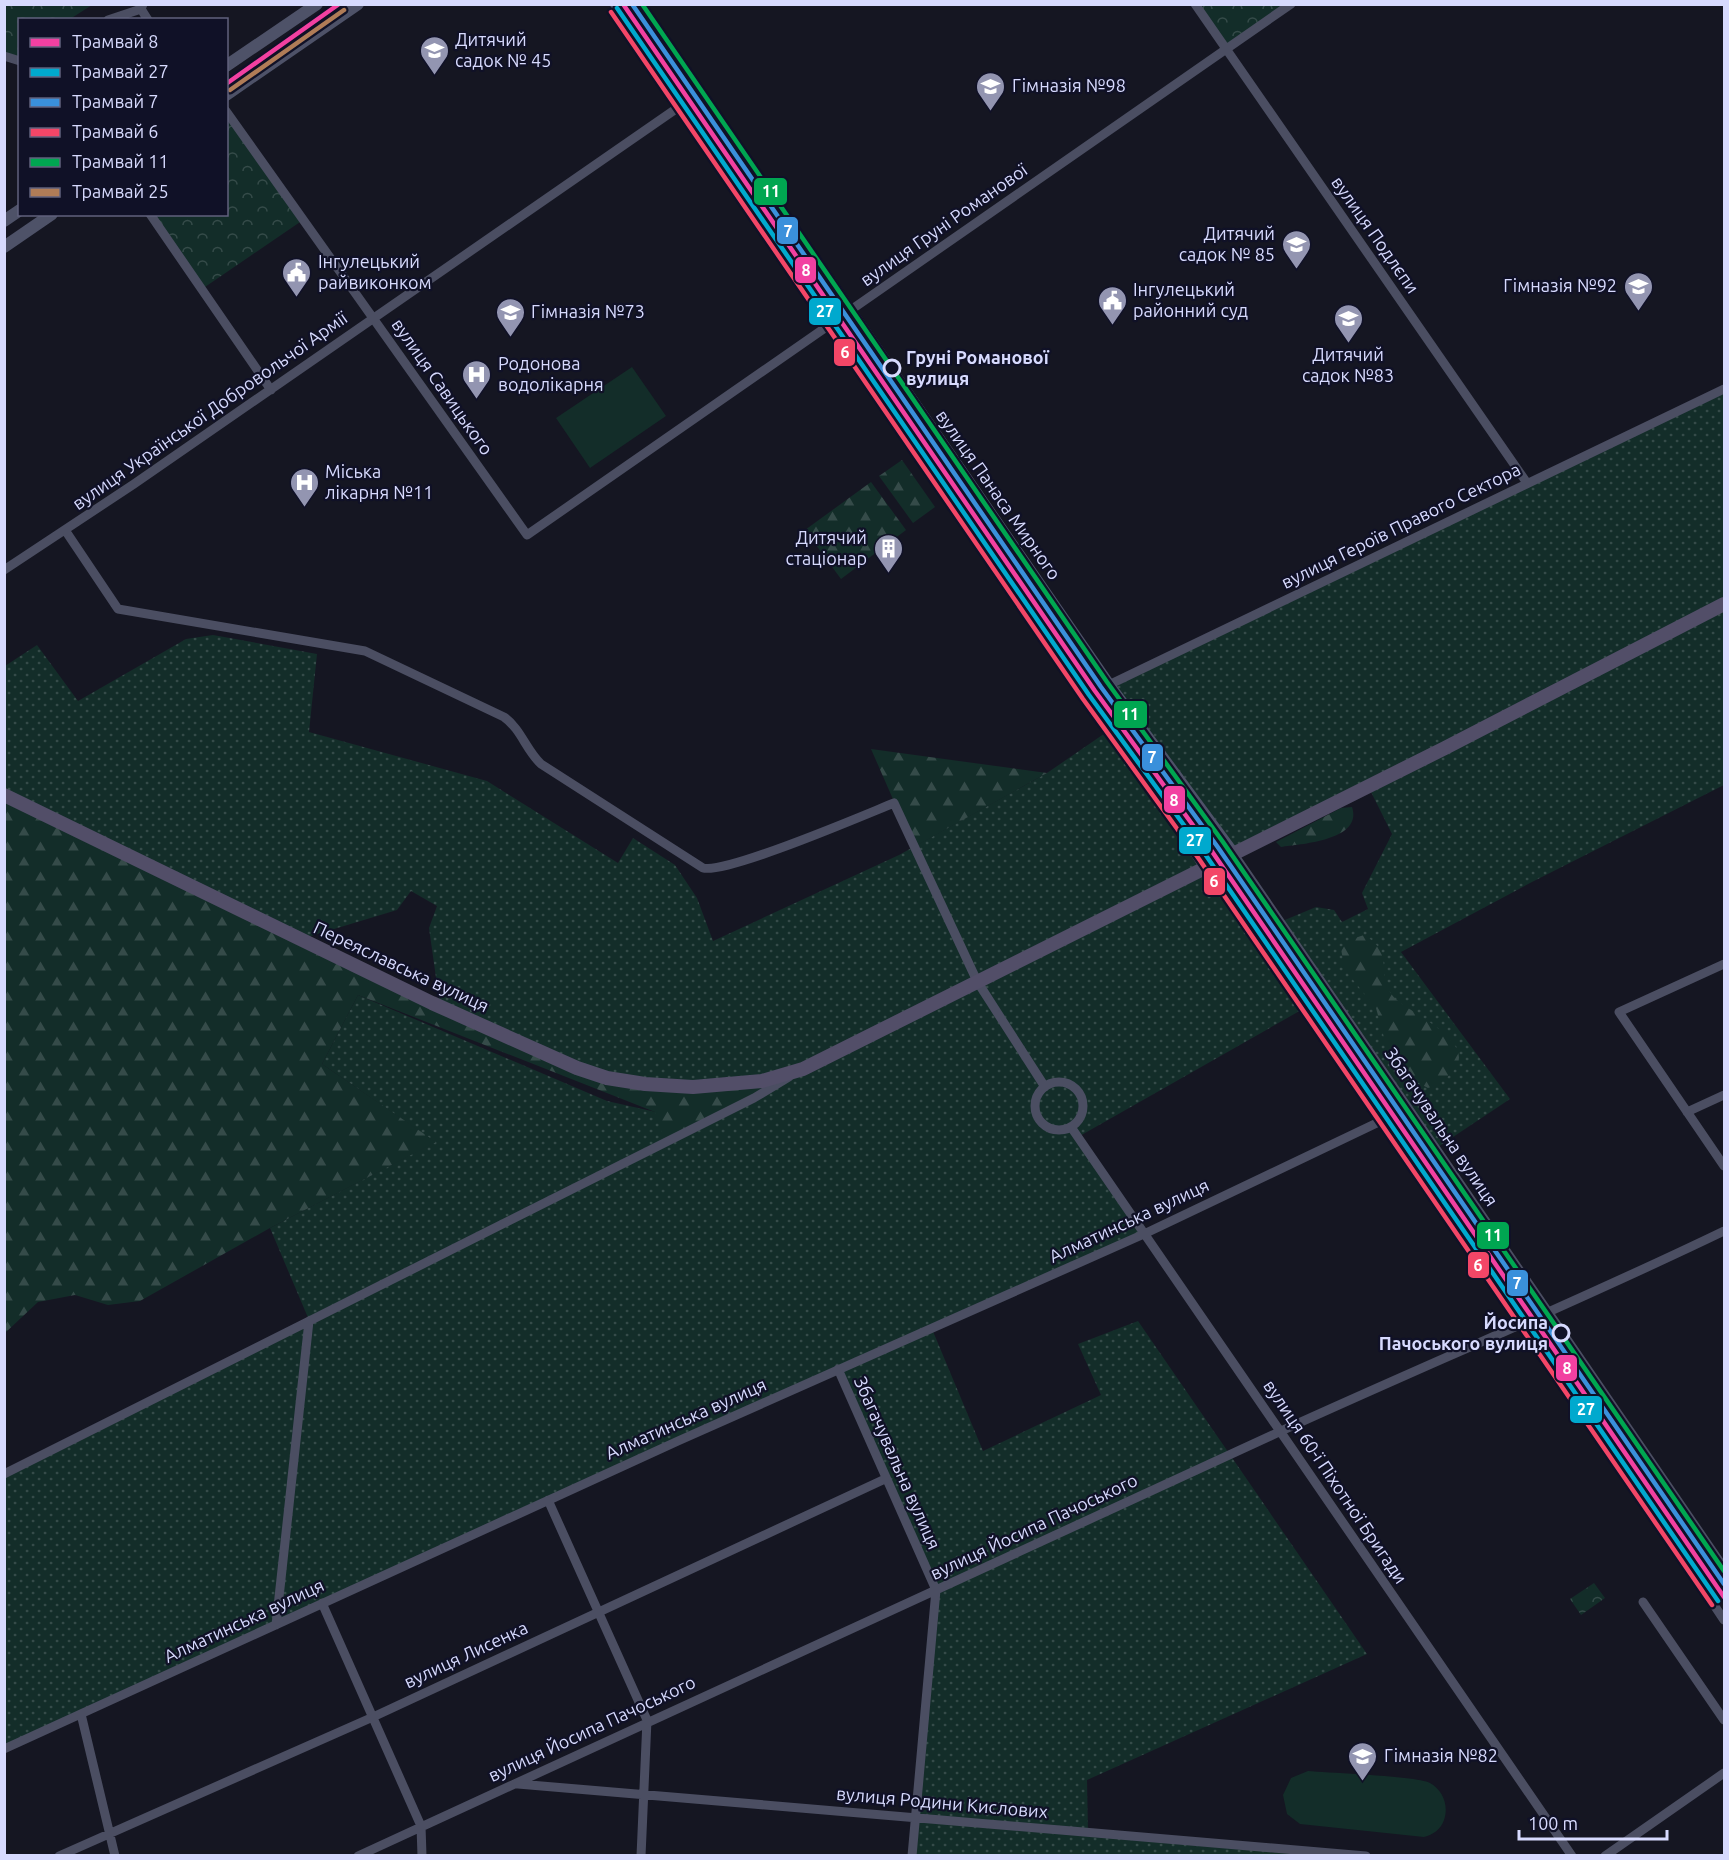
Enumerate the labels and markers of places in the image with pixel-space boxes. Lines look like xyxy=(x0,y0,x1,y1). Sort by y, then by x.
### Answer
place label: Дитячий садок № 45 xyxy=(455,29,551,70)
school or university icon: Дитячий садок № 45 xyxy=(418,34,450,76)
school or university icon: Гімназія №98 xyxy=(975,70,1007,112)
place label: Гімназія №98 xyxy=(1012,75,1126,95)
place label: Дитячий садок № 85 xyxy=(1179,223,1275,264)
school or university icon: Дитячий садок № 85 xyxy=(1280,228,1312,270)
place label: Інгулецький райвиконком xyxy=(318,251,432,292)
public building icon: Інгулецький райвиконком xyxy=(281,256,313,298)
school or university icon: Гімназія №92 xyxy=(1622,270,1654,312)
place label: Гімназія №92 xyxy=(1503,275,1617,295)
place label: Інгулецький районний суд xyxy=(1133,279,1248,320)
public building icon: Інгулецький районний суд xyxy=(1096,284,1128,326)
school or university icon: Гімназія №73 xyxy=(494,296,526,338)
place label: Гімназія №73 xyxy=(531,301,645,321)
school or university icon: Дитячий садок №83 xyxy=(1332,302,1364,344)
place label: Дитячий садок №83 xyxy=(1302,344,1394,385)
place label: Груні Романової вулиця xyxy=(906,347,1050,388)
place label: Родонова водолікарня xyxy=(498,353,604,394)
hospital icon: Родонова водолікарня xyxy=(461,358,493,400)
marker: Груні Романової вулиця xyxy=(883,359,901,377)
place label: Міська лікарня №11 xyxy=(325,461,433,502)
hospital icon: Міська лікарня №11 xyxy=(288,466,320,508)
place label: Дитячий стаціонар xyxy=(785,527,867,568)
building icon: Дитячий стаціонар xyxy=(872,532,904,574)
place label: Йосипа Пачоського вулиця xyxy=(1379,1312,1548,1353)
marker: Йосипа Пачоського вулиця xyxy=(1552,1324,1570,1342)
school or university icon: Гімназія №82 xyxy=(1347,1740,1379,1782)
place label: Гімназія №82 xyxy=(1384,1745,1498,1765)

